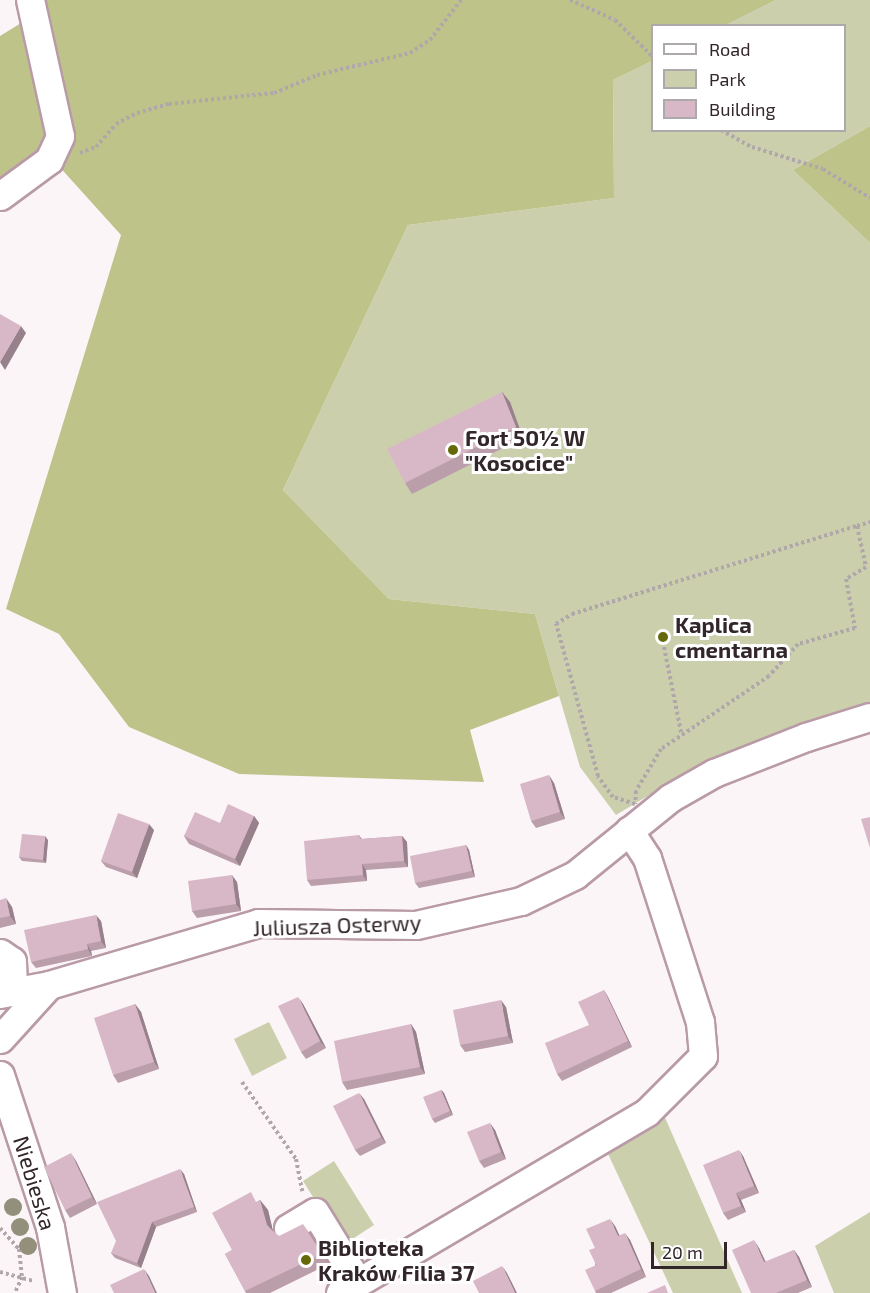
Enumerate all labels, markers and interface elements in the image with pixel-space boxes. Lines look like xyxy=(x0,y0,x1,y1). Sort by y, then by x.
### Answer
legend xyxy=(651,24,846,132)
text: Road xyxy=(709,38,750,60)
text: Park xyxy=(709,68,746,90)
text: Building xyxy=(709,98,776,120)
place label: Fort 50½ W "Kosocice" xyxy=(465,424,585,476)
marker: Fort 50½ W "Kosocice" xyxy=(446,443,460,457)
place label: Kaplica cmentarna xyxy=(675,611,788,662)
marker: Kaplica cmentarna xyxy=(656,630,670,644)
street label: Juliusza Osterwy xyxy=(252,909,422,941)
street label: Niebieska xyxy=(8,1133,62,1233)
scale bar xyxy=(654,1230,730,1268)
place label: Biblioteka Kraków Filia 37 xyxy=(318,1234,475,1286)
text: 20 m xyxy=(662,1241,703,1263)
marker: Biblioteka Kraków Filia 37 xyxy=(299,1253,313,1267)

